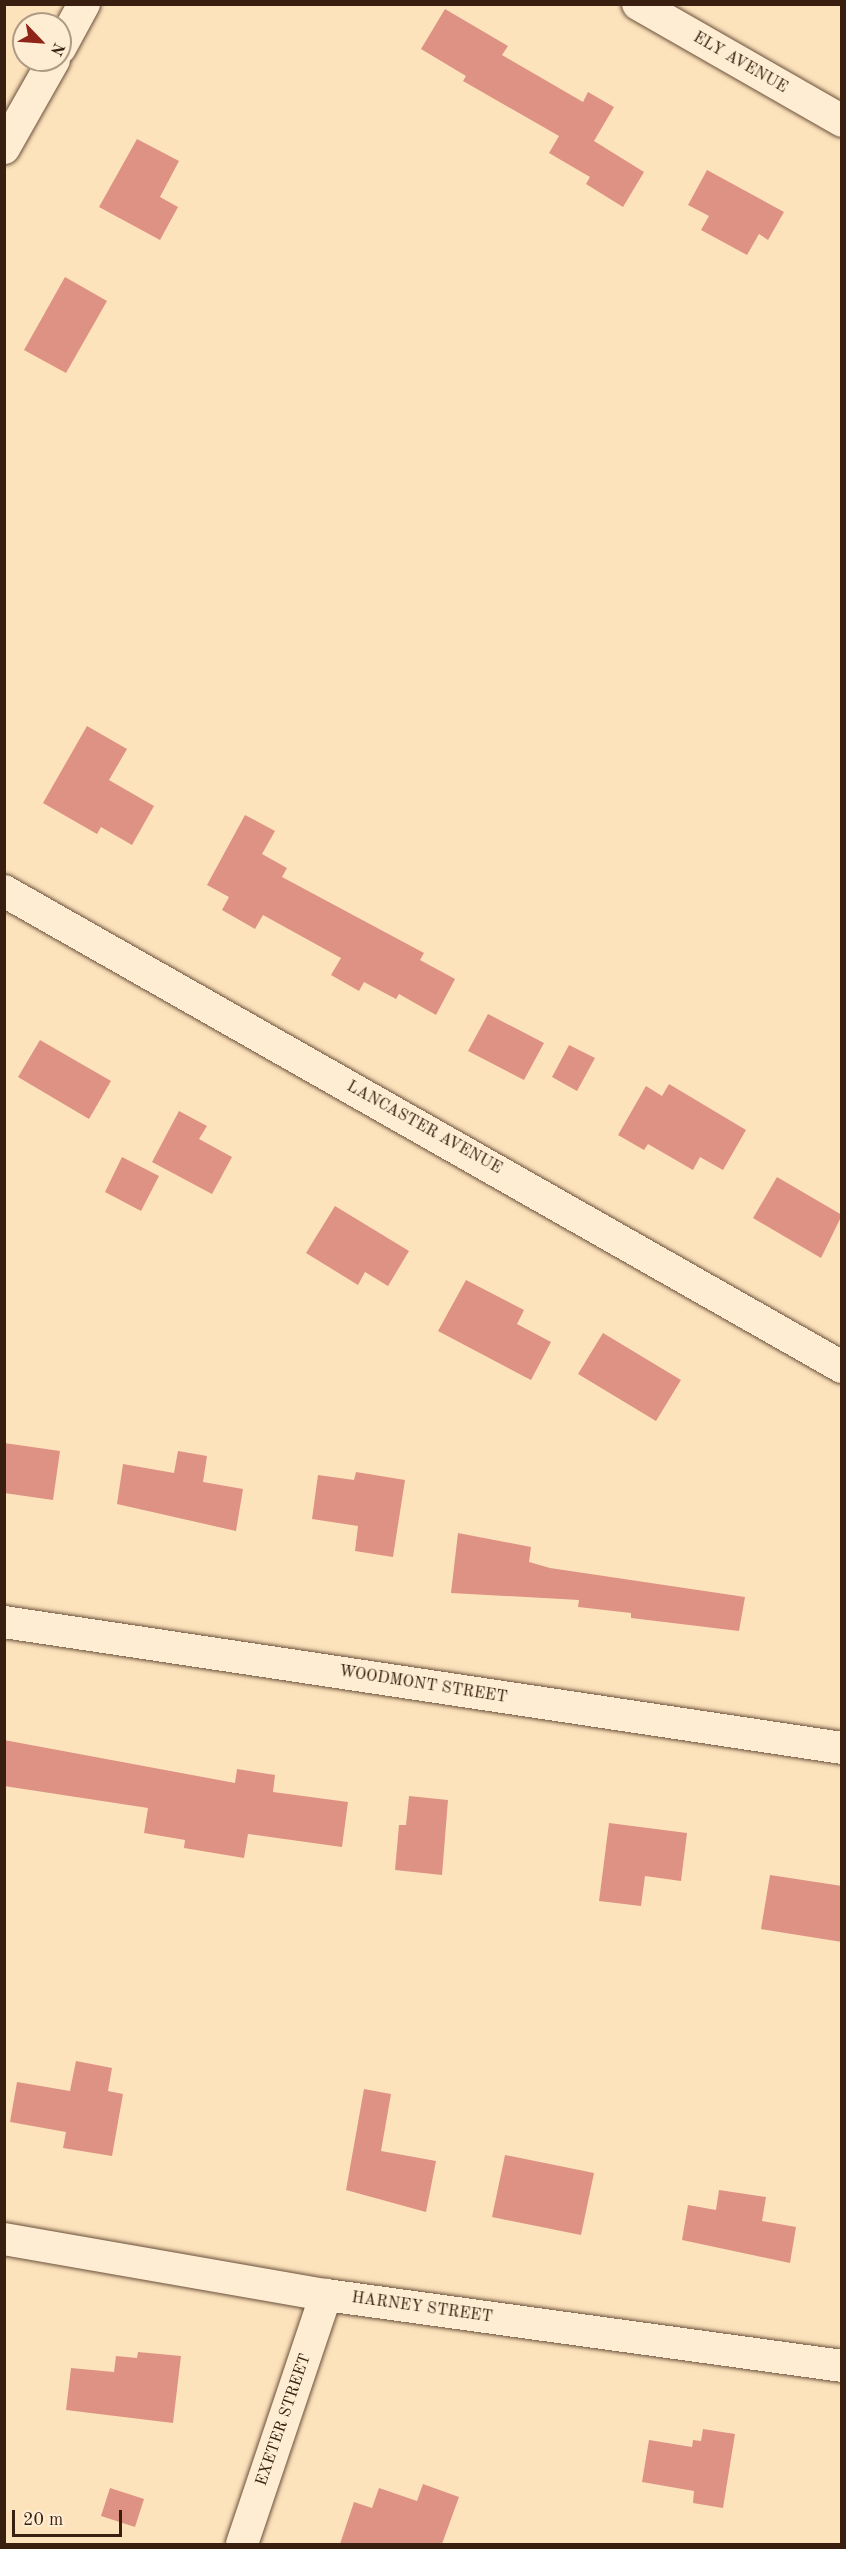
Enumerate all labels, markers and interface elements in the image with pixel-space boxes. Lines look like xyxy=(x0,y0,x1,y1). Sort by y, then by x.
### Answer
north arrow xyxy=(12,12,72,72)
street label: ELY AVENUE xyxy=(689,28,791,98)
text: N xyxy=(47,40,66,58)
street label: LANCASTER AVENUE xyxy=(343,1077,505,1179)
street label: WOODMONT STREET xyxy=(338,1662,508,1708)
street label: HARNEY STREET xyxy=(350,2289,494,2327)
street label: EXETER STREET xyxy=(252,2351,316,2489)
scale bar xyxy=(15,2498,124,2536)
text: 20 m xyxy=(23,2511,63,2529)

